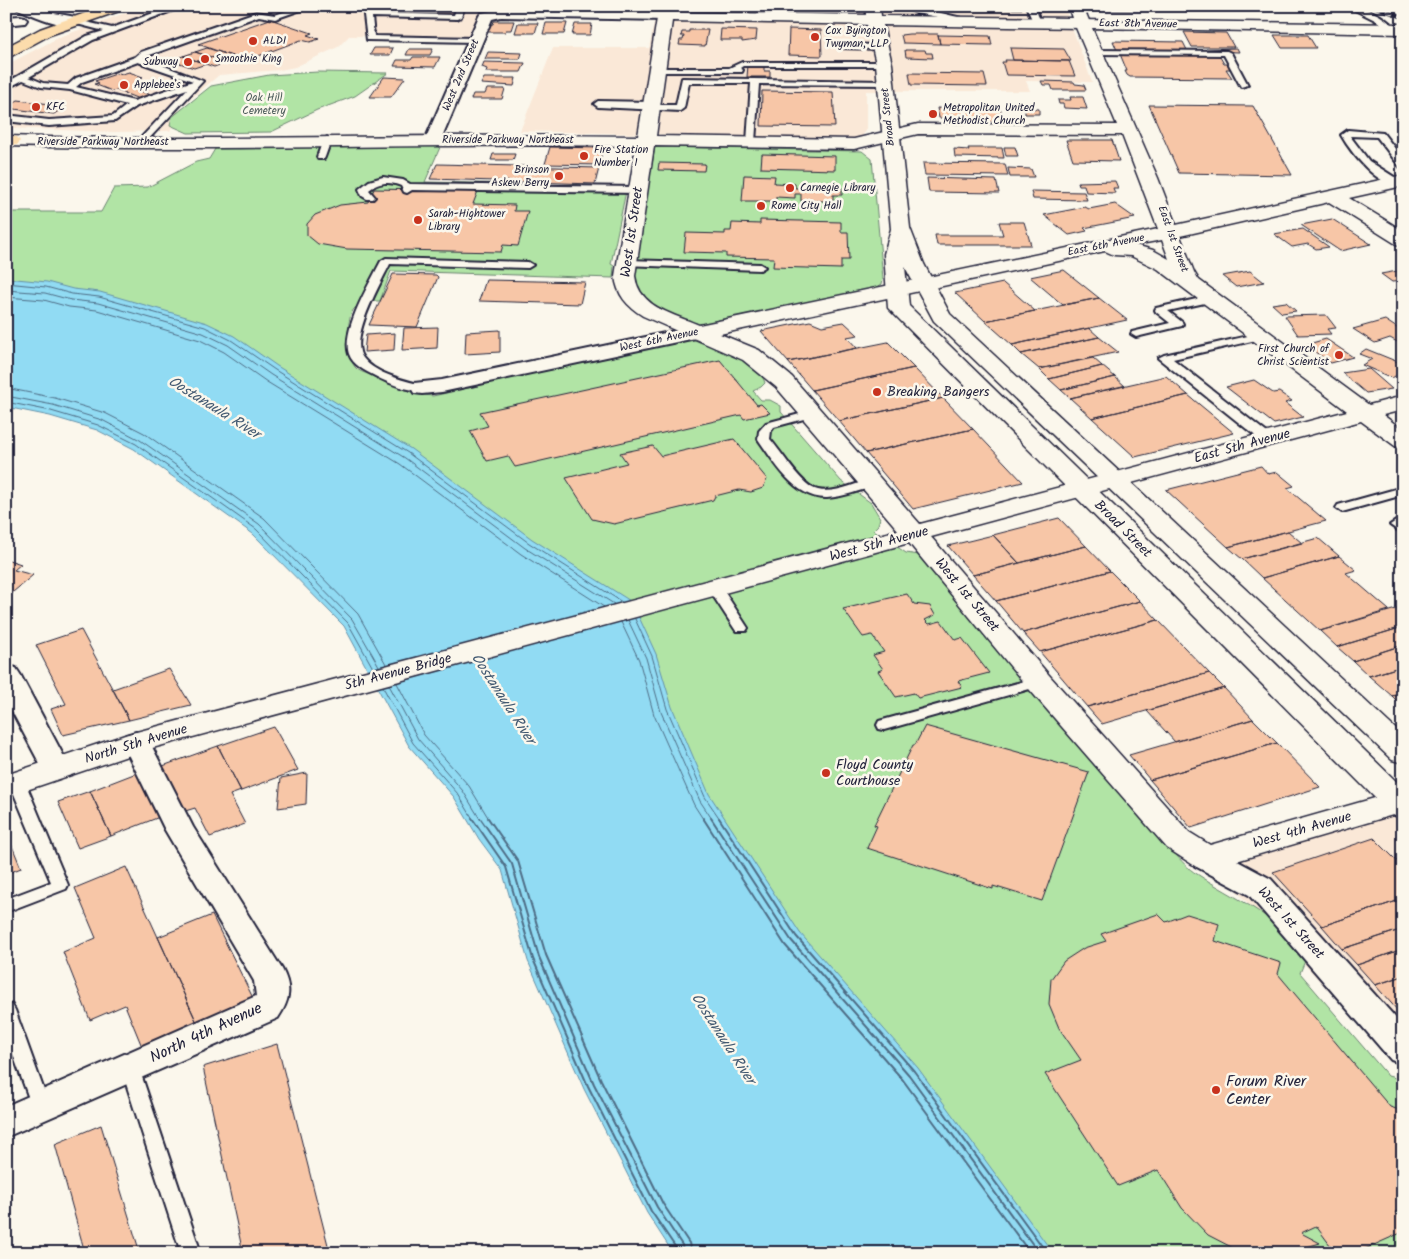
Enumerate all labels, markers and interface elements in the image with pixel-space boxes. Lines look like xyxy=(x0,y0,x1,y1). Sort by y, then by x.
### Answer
street label: East 8th Avenue xyxy=(1099,14,1177,34)
place label: Cox Byington Twyman, LLP xyxy=(825,22,889,53)
marker: Cox Byington Twyman, LLP xyxy=(809,31,821,43)
place label: ALDI xyxy=(263,32,286,50)
marker: ALDI xyxy=(247,35,259,47)
street label: West 2nd Street xyxy=(438,35,485,114)
place label: Smoothie King xyxy=(215,50,282,68)
place label: Subway xyxy=(143,53,179,71)
marker: Smoothie King xyxy=(199,53,211,65)
marker: Subway xyxy=(182,56,194,68)
place label: Applebee's xyxy=(134,76,181,94)
marker: Applebee's xyxy=(118,79,130,91)
street label: Broad Street xyxy=(876,86,900,147)
park label: Oak Hill Cemetery xyxy=(242,89,286,120)
place label: KFC xyxy=(46,98,65,116)
place label: Metropolitan United Methodist Church xyxy=(943,99,1035,130)
marker: KFC xyxy=(30,101,42,113)
marker: Metropolitan United Methodist Church xyxy=(927,108,939,120)
street label: Riverside Parkway Northeast xyxy=(442,131,575,149)
street label: Riverside Parkway Northeast xyxy=(37,133,170,151)
place label: Fire Station Number 1 xyxy=(594,141,648,172)
marker: Fire Station Number 1 xyxy=(578,150,590,162)
place label: Brinson Askew Berry xyxy=(491,161,550,192)
marker: Brinson Askew Berry xyxy=(553,170,565,182)
place label: Carnegie Library xyxy=(800,179,876,197)
marker: Carnegie Library xyxy=(784,182,796,194)
street label: West 1st Street xyxy=(615,185,649,279)
place label: Rome City Hall xyxy=(771,197,842,215)
marker: Rome City Hall xyxy=(755,200,767,212)
street label: East 1st Street xyxy=(1153,203,1194,275)
place label: Sarah-Hightower Library xyxy=(428,205,506,236)
marker: Sarah-Hightower Library xyxy=(412,214,424,226)
street label: East 6th Avenue xyxy=(1066,229,1146,261)
street label: West 6th Avenue xyxy=(618,323,700,357)
place label: First Church of Christ Scientist xyxy=(1257,340,1331,371)
marker: First Church of Christ Scientist xyxy=(1333,349,1345,361)
water label: Oostanaula River xyxy=(163,370,267,447)
place label: Breaking Bangers xyxy=(887,381,990,403)
marker: Breaking Bangers xyxy=(871,386,883,398)
street label: East 5th Avenue xyxy=(1191,422,1293,469)
street label: Broad Street xyxy=(1089,495,1158,564)
street label: West 5th Avenue xyxy=(827,520,932,568)
street label: West 1st Street xyxy=(929,553,1005,637)
street label: 5th Avenue Bridge xyxy=(342,647,454,697)
water label: Oostanaula River xyxy=(464,649,543,752)
street label: North 5th Avenue xyxy=(82,718,191,770)
place label: Floyd County Courthouse xyxy=(836,754,914,792)
marker: Floyd County Courthouse xyxy=(820,767,832,779)
street label: West 4th Avenue xyxy=(1250,805,1355,855)
street label: West 1st Street xyxy=(1252,882,1330,965)
water label: Oostanaula River xyxy=(684,989,763,1092)
street label: North 4th Avenue xyxy=(146,996,266,1070)
place label: Forum River Center xyxy=(1226,1069,1308,1112)
marker: Forum River Center xyxy=(1210,1084,1222,1096)

